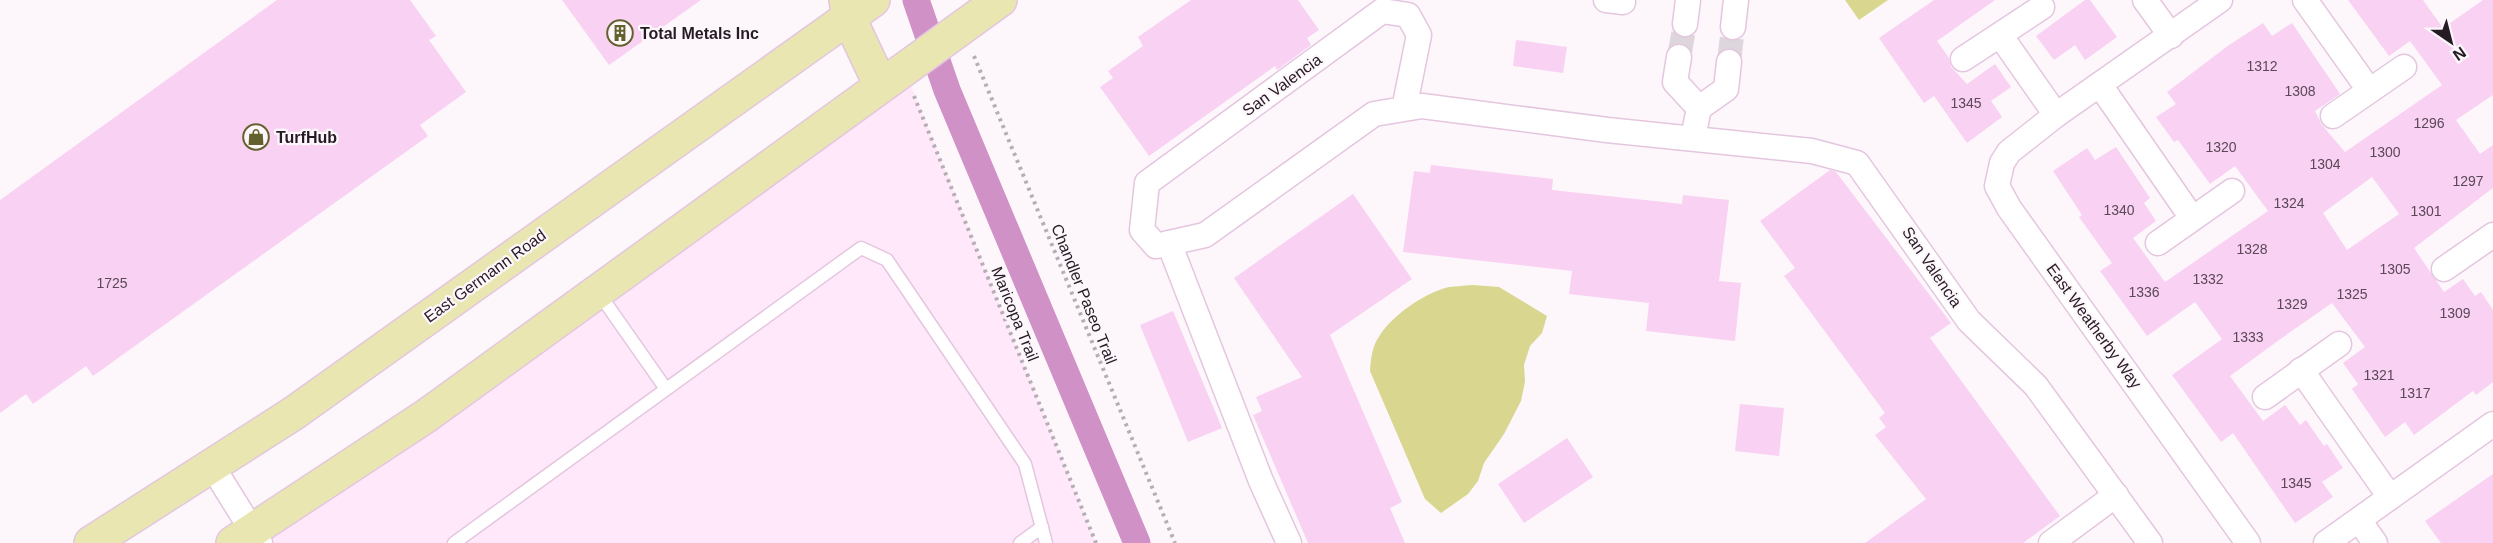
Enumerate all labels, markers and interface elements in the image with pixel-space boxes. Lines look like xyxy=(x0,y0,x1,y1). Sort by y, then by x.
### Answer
north arrow xyxy=(2421,12,2481,72)
building icon: Total Metals Inc xyxy=(605,18,635,48)
place label: Total Metals Inc xyxy=(640,25,759,42)
text: N xyxy=(2450,44,2469,64)
street label: San Valencia xyxy=(1239,51,1325,119)
house number: 1312 xyxy=(2246,58,2278,74)
house number: 1308 xyxy=(2284,83,2316,99)
house number: 1345 xyxy=(1950,95,1982,111)
house number: 1296 xyxy=(2413,115,2445,131)
shop icon: TurfHub xyxy=(241,122,271,152)
place label: TurfHub xyxy=(276,129,337,146)
house number: 1320 xyxy=(2205,139,2237,155)
house number: 1300 xyxy=(2369,144,2401,160)
house number: 1304 xyxy=(2309,156,2341,172)
house number: 1297 xyxy=(2452,173,2484,189)
house number: 1324 xyxy=(2273,195,2305,211)
house number: 1340 xyxy=(2103,202,2135,218)
house number: 1301 xyxy=(2410,203,2442,219)
street label: Chandler Paseo Trail xyxy=(1048,222,1120,366)
street label: San Valencia xyxy=(1899,224,1965,310)
street label: East Germann Road xyxy=(421,226,549,326)
house number: 1328 xyxy=(2236,241,2268,257)
street label: East Weatherby Way xyxy=(2043,261,2145,391)
house number: 1305 xyxy=(2379,261,2411,277)
street label: Maricopa Trail xyxy=(988,264,1042,364)
house number: 1332 xyxy=(2192,271,2224,287)
house number: 1725 xyxy=(96,275,128,291)
house number: 1336 xyxy=(2128,284,2160,300)
house number: 1325 xyxy=(2336,286,2368,302)
house number: 1329 xyxy=(2276,296,2308,312)
house number: 1309 xyxy=(2439,305,2471,321)
house number: 1333 xyxy=(2232,329,2264,345)
house number: 1321 xyxy=(2363,367,2395,383)
house number: 1317 xyxy=(2399,385,2431,401)
house number: 1345 xyxy=(2280,475,2312,491)

